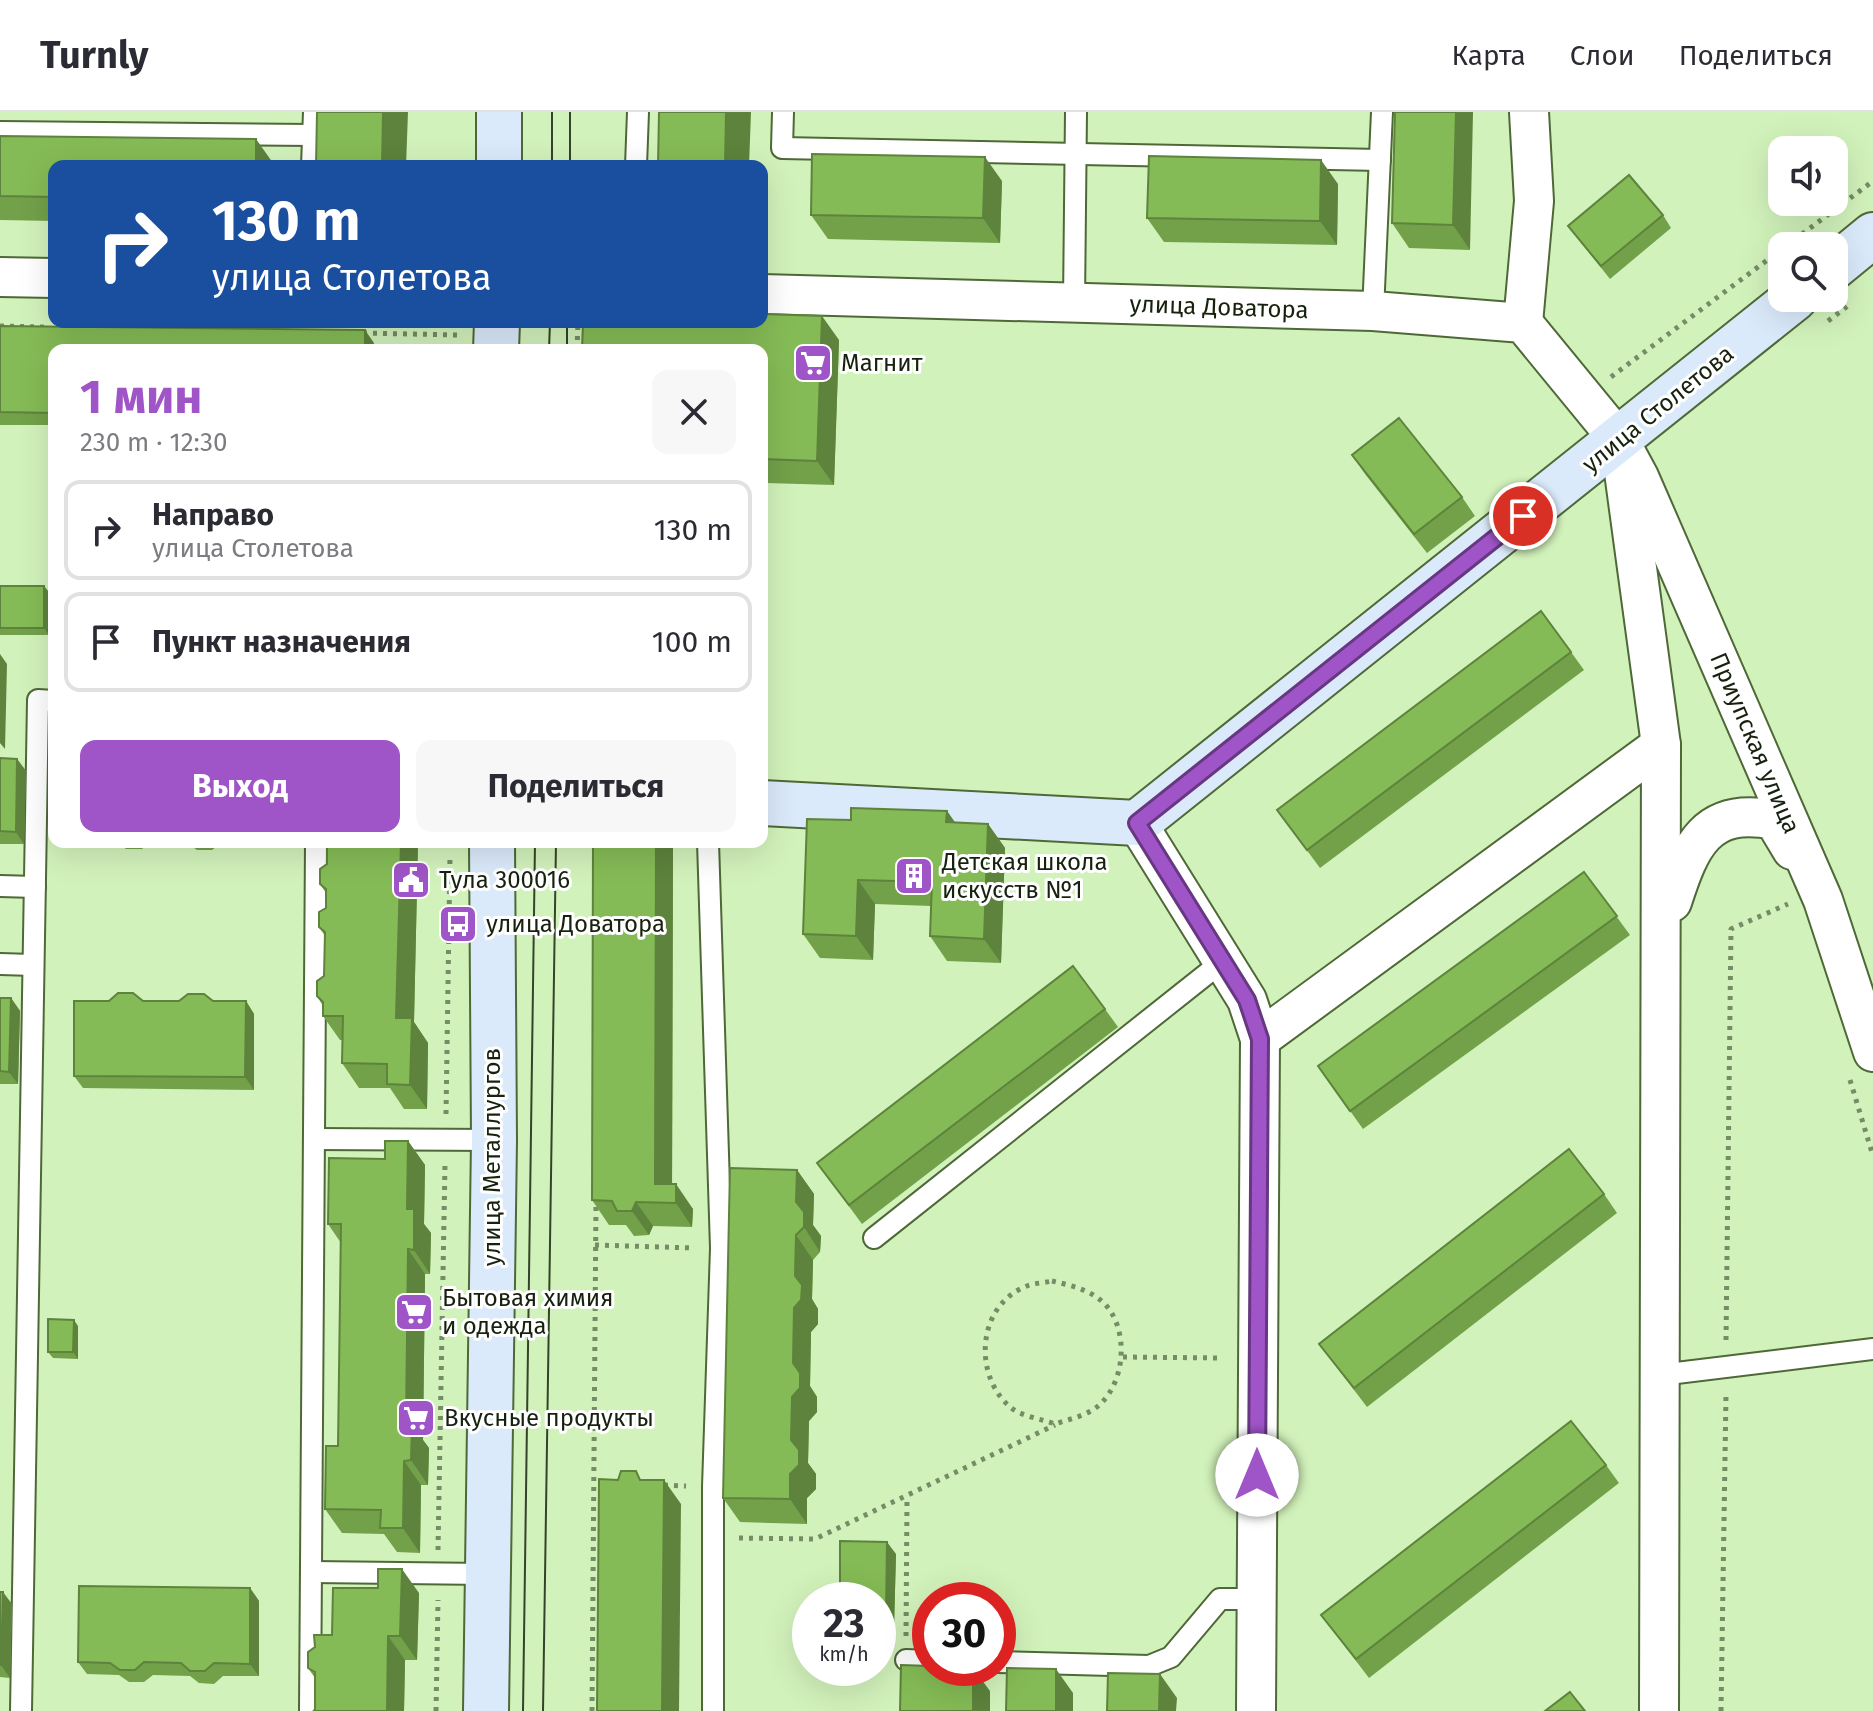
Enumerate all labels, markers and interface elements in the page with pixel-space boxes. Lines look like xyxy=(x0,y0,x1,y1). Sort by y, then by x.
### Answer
text: Turnly xyxy=(40,32,149,78)
text: Карта xyxy=(1451,39,1526,72)
text: Слои xyxy=(1570,39,1635,72)
text: Поделиться xyxy=(1679,39,1833,72)
map controls xyxy=(1768,136,1848,312)
button: sound xyxy=(1768,136,1848,216)
text: 130 m xyxy=(212,188,360,255)
icon: right xyxy=(80,192,184,296)
button: search xyxy=(1768,232,1848,312)
text: улица Столетова xyxy=(212,256,492,300)
street label: улица Доватора xyxy=(1129,290,1309,324)
street label: улица Столетова xyxy=(1577,339,1739,479)
supermarket icon: Магнит xyxy=(792,342,834,384)
place label: Магнит xyxy=(841,349,923,377)
text: 1 мин xyxy=(80,368,202,426)
button: close xyxy=(652,370,736,454)
text: 230 m · 12:30 xyxy=(80,427,228,458)
pin xyxy=(1489,482,1557,550)
icon: arrive xyxy=(1501,494,1545,538)
text: Направо xyxy=(152,497,274,533)
icon: right xyxy=(84,508,128,552)
text: 130 m xyxy=(654,512,732,548)
text: улица Столетова xyxy=(152,533,354,564)
icon: arrive xyxy=(84,620,128,664)
text: Пункт назначения xyxy=(152,624,411,660)
text: 100 m xyxy=(652,624,732,660)
street label: Приупская улица xyxy=(1704,648,1806,838)
button: Выход xyxy=(80,740,400,832)
button: Поделиться xyxy=(416,740,736,832)
place label: Детская школа искусств №1 xyxy=(941,848,1108,904)
building icon: Детская школа искусств №1 xyxy=(893,855,935,897)
public building icon: Тула 300016 xyxy=(390,859,432,901)
place label: Тула 300016 xyxy=(439,866,570,894)
bus stop icon: улица Доватора xyxy=(437,903,479,945)
place label: улица Доватора xyxy=(486,910,665,938)
street label: улица Металлургов xyxy=(478,1048,506,1266)
place label: Бытовая химия и одежда xyxy=(442,1284,613,1340)
supermarket icon: Бытовая химия и одежда xyxy=(393,1291,435,1333)
supermarket icon: Вкусные продукты xyxy=(395,1397,437,1439)
place label: Вкусные продукты xyxy=(444,1404,654,1432)
position arrow xyxy=(1215,1433,1299,1517)
speed limit sign: 30 xyxy=(912,1582,1016,1686)
text: 23 xyxy=(823,1600,865,1648)
text: km/h xyxy=(819,1642,869,1666)

